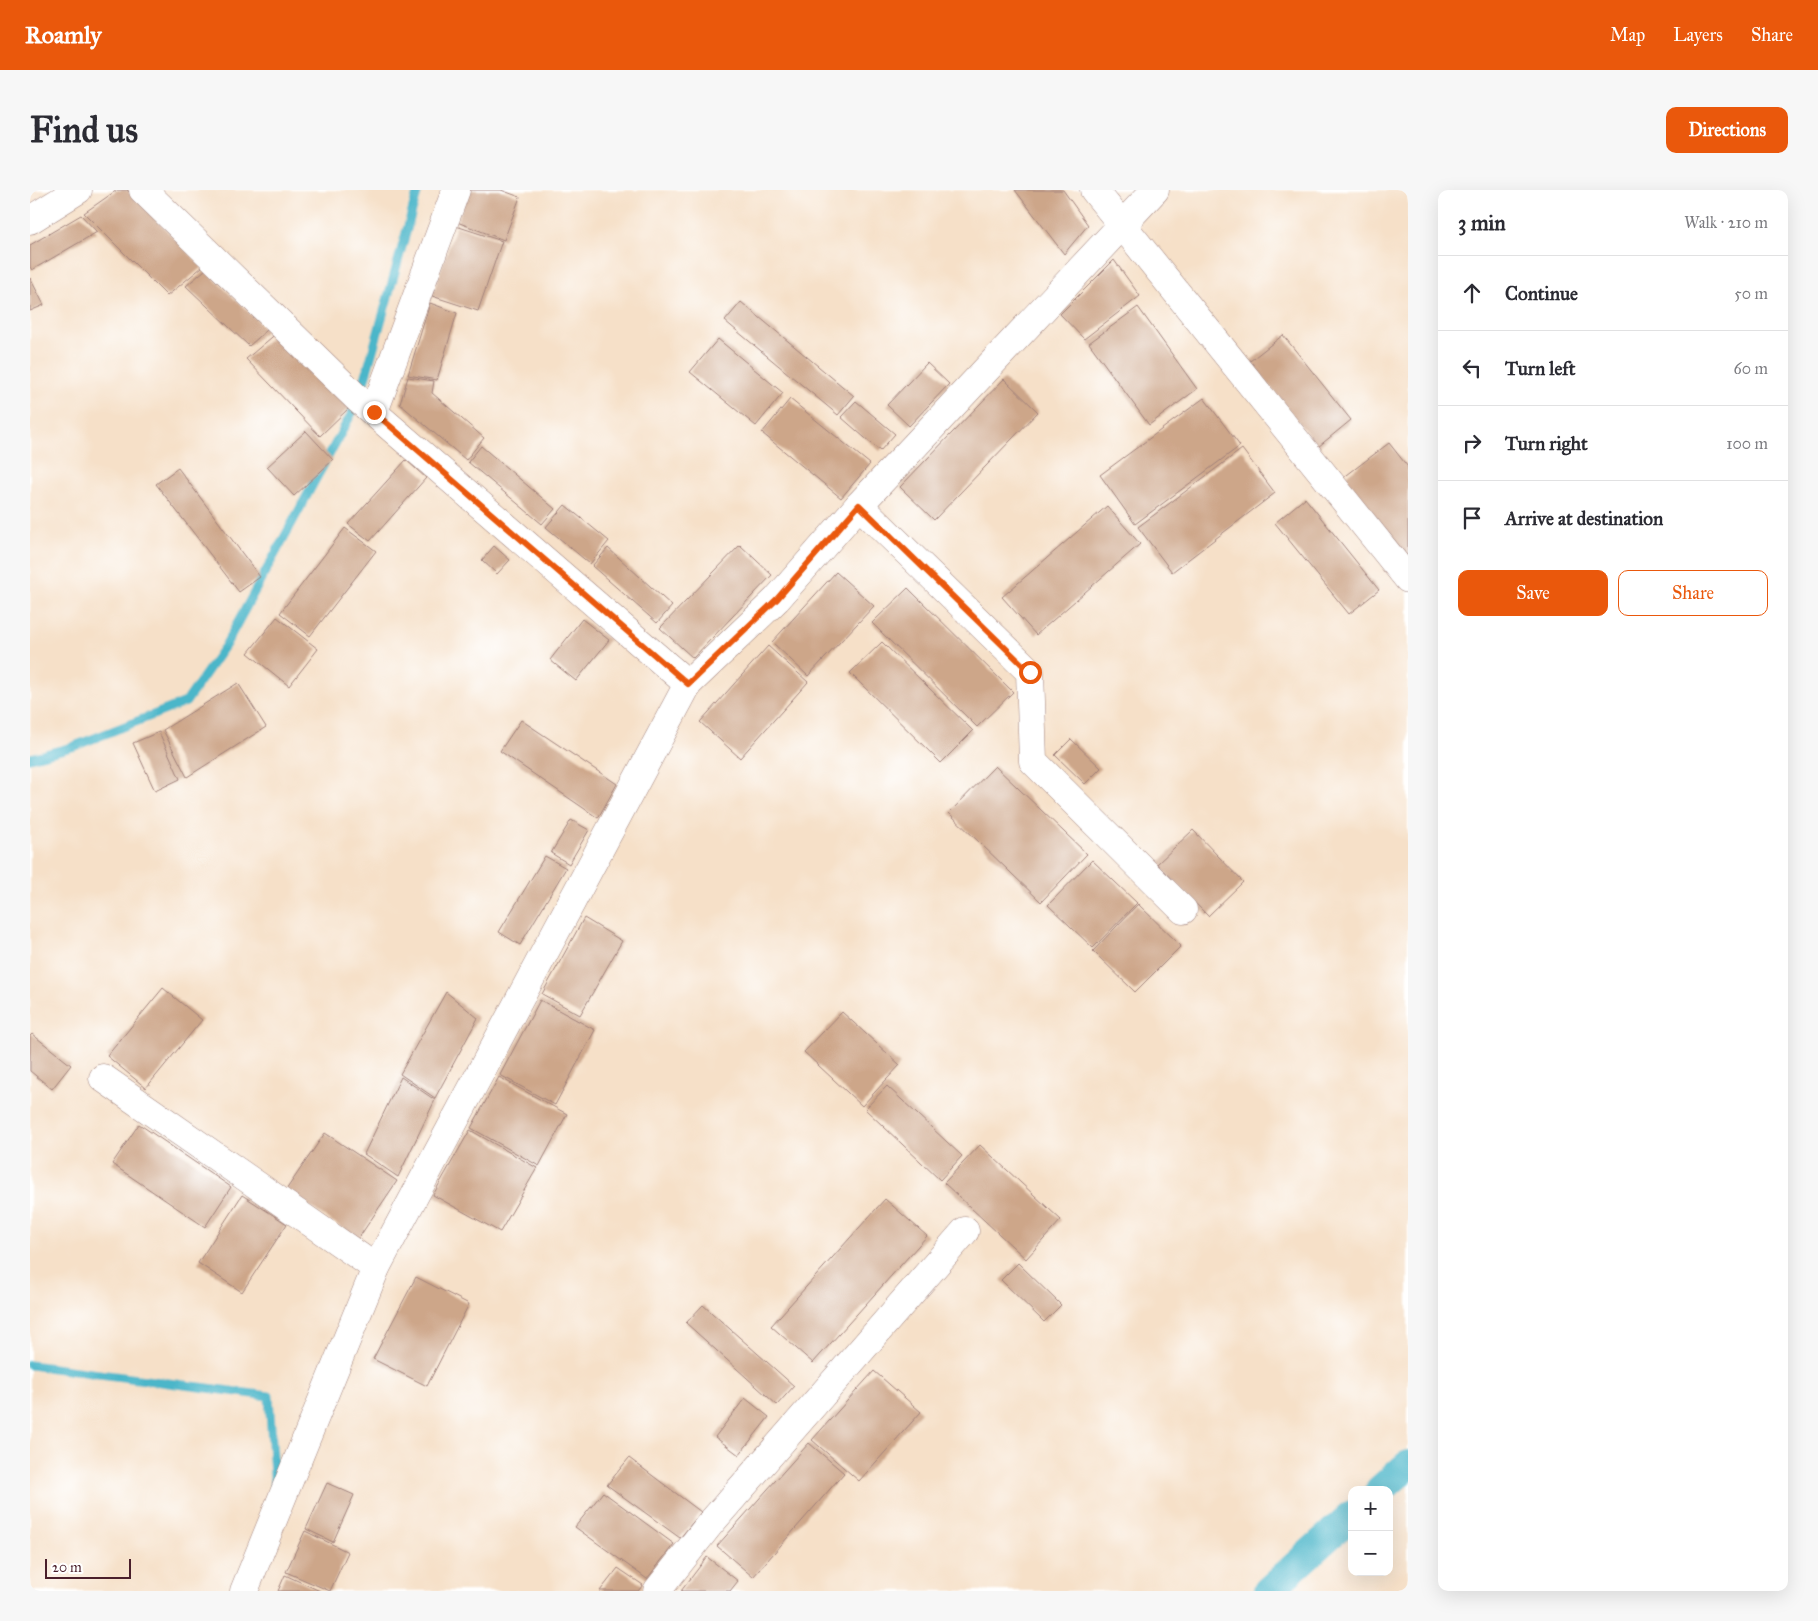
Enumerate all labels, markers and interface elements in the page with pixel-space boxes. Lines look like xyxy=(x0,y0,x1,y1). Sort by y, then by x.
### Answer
text: Roamly xyxy=(25,20,102,50)
text: Map xyxy=(1610,24,1645,46)
text: Layers xyxy=(1673,24,1723,46)
text: Share xyxy=(1751,24,1793,46)
button: Directions xyxy=(1666,107,1788,153)
text: Find us xyxy=(30,109,138,152)
text: 3 min xyxy=(1458,210,1506,236)
text: Walk · 210 m xyxy=(1684,213,1768,232)
icon: ahead xyxy=(1458,279,1486,307)
text: Continue xyxy=(1505,282,1578,305)
text: 50 m xyxy=(1734,284,1768,303)
icon: left xyxy=(1458,354,1486,382)
text: Turn left xyxy=(1505,357,1575,380)
text: 60 m xyxy=(1734,359,1768,378)
route end xyxy=(363,401,386,424)
icon: right xyxy=(1458,429,1486,457)
text: Turn right xyxy=(1505,432,1588,455)
text: 100 m xyxy=(1726,434,1768,453)
icon: arrive xyxy=(1458,504,1486,532)
text: Arrive at destination xyxy=(1505,507,1663,530)
button: Save xyxy=(1458,570,1608,616)
button: Share xyxy=(1618,570,1768,616)
route start xyxy=(1019,661,1042,684)
map controls xyxy=(1348,1486,1393,1576)
button: + xyxy=(1348,1486,1393,1531)
button: − xyxy=(1348,1531,1393,1576)
scale bar xyxy=(45,1556,131,1579)
text: 20 m xyxy=(52,1559,82,1576)

